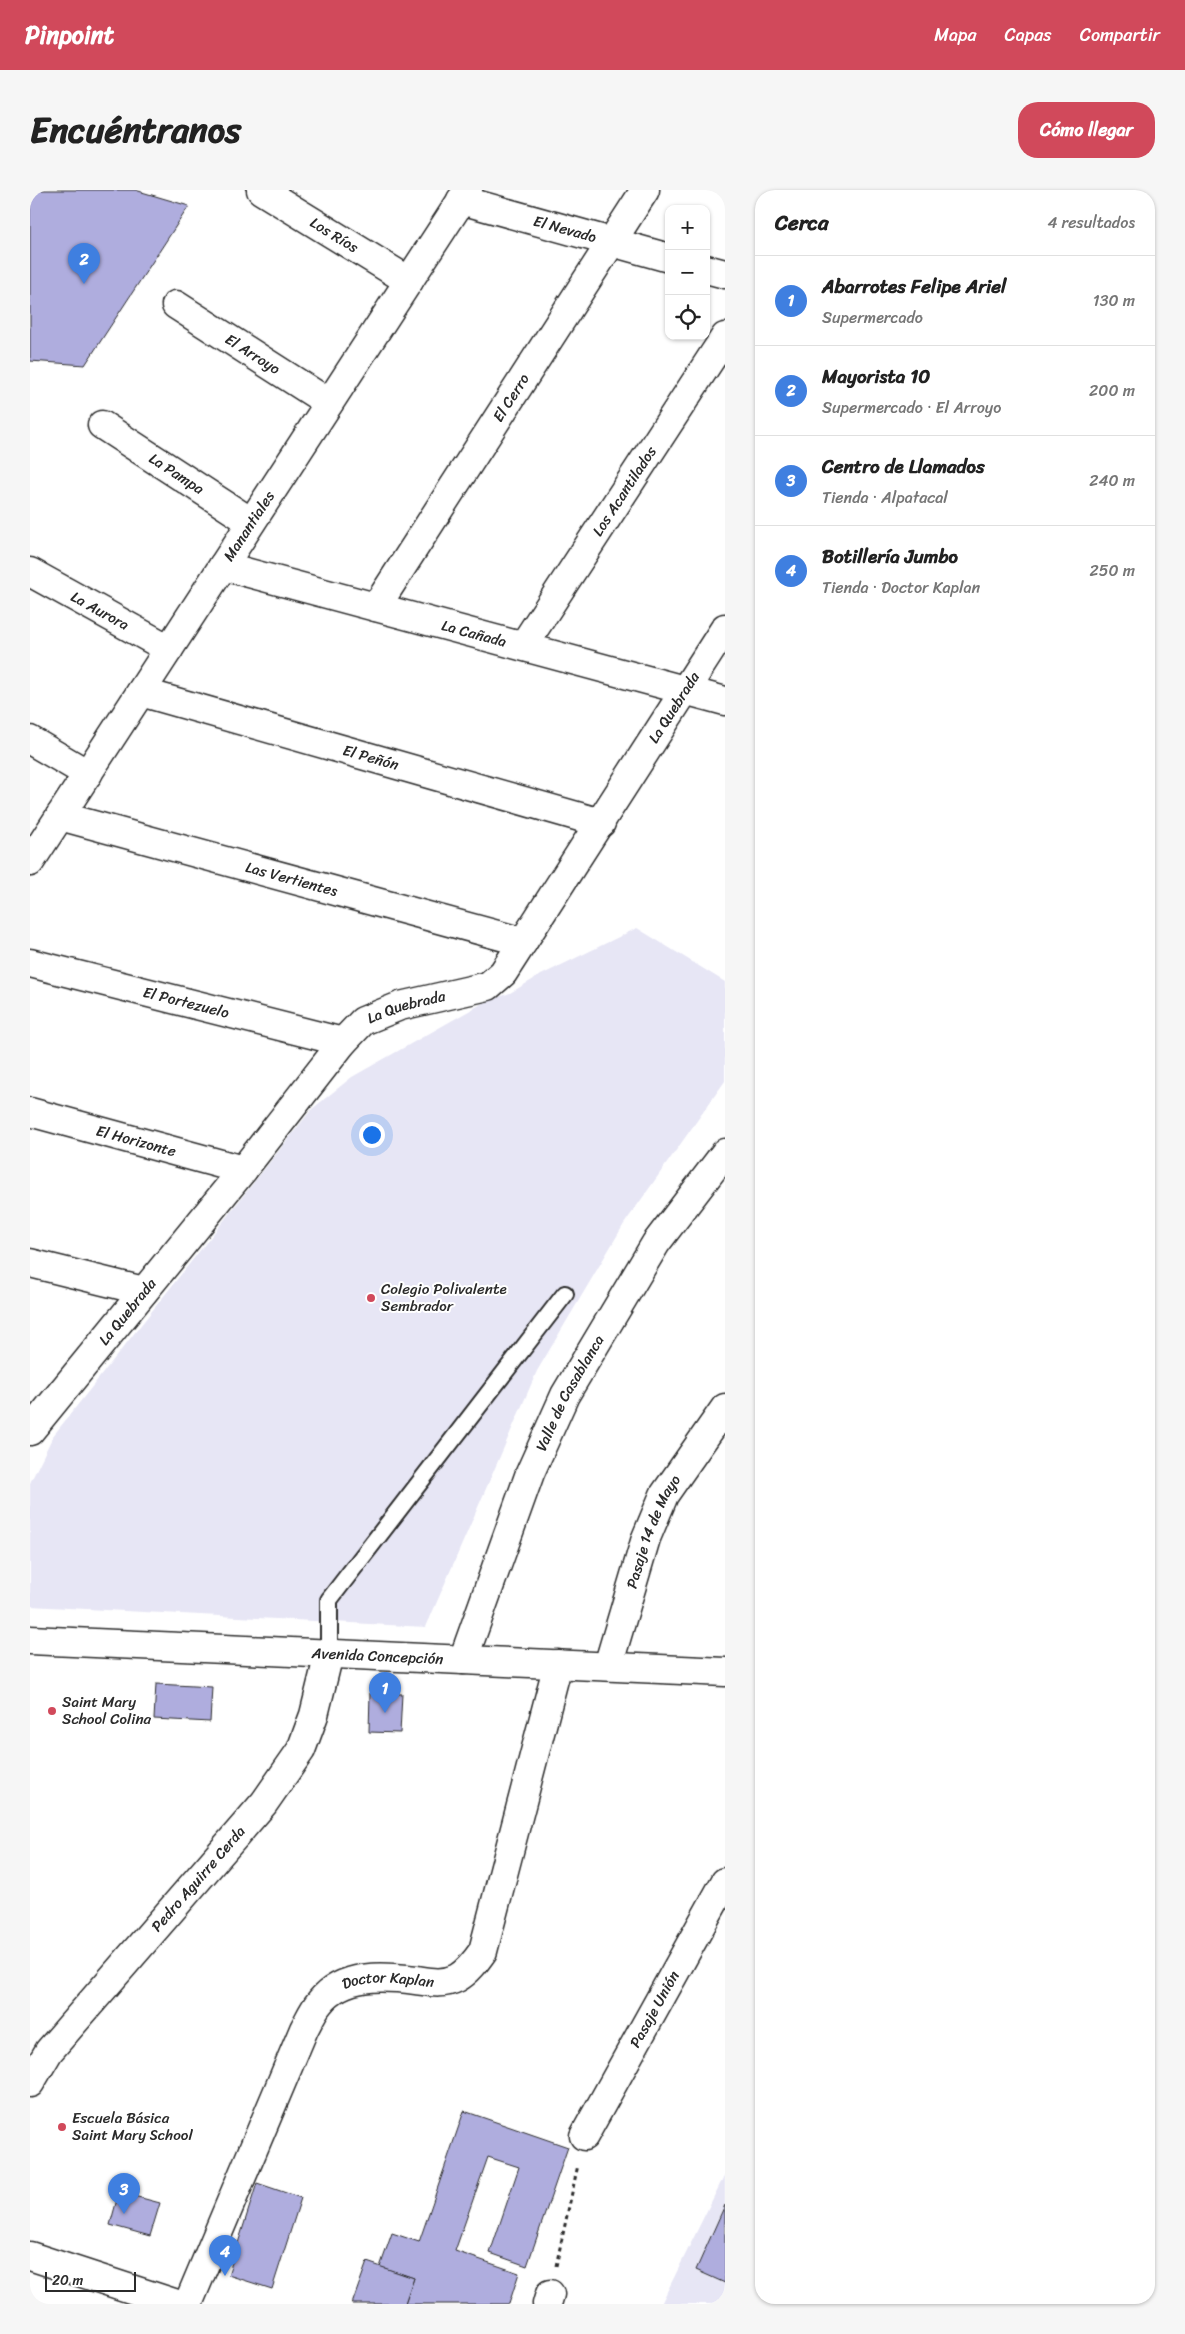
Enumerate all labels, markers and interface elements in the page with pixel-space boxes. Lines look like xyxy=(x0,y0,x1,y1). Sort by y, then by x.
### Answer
text: Pinpoint xyxy=(25,14,114,56)
text: Mapa xyxy=(934,19,977,51)
text: Capas xyxy=(1005,19,1052,51)
text: Compartir xyxy=(1080,19,1160,51)
text: Encuéntranos xyxy=(30,99,241,161)
button: Cómo llegar xyxy=(1018,102,1155,158)
text: Cerca xyxy=(775,204,829,242)
map controls xyxy=(665,205,710,340)
button: + xyxy=(665,205,710,250)
street label: El Nevado xyxy=(530,208,600,250)
text: 4 resultados xyxy=(1047,208,1135,237)
street label: Los Ríos xyxy=(305,210,364,260)
pin: 2 xyxy=(68,243,100,284)
button: − xyxy=(665,250,710,295)
text: Abarrotes Felipe Ariel xyxy=(822,270,1006,303)
text: 1 xyxy=(788,286,794,315)
text: 130 m xyxy=(1093,286,1135,315)
button: locate xyxy=(665,295,710,340)
text: Supermercado xyxy=(822,303,923,332)
street label: El Arroyo xyxy=(220,327,286,382)
text: Mayorista 10 xyxy=(822,360,930,393)
street label: El Cerro xyxy=(486,368,537,427)
text: 2 xyxy=(786,376,796,405)
text: 200 m xyxy=(1089,376,1135,405)
text: Supermercado · El Arroyo xyxy=(822,393,1001,422)
street label: Los Acantilados xyxy=(585,441,663,542)
street label: La Pampa xyxy=(144,446,210,502)
text: Centro de Llamados xyxy=(822,450,985,483)
text: 3 xyxy=(787,466,795,495)
text: 240 m xyxy=(1089,466,1135,495)
text: Tienda · Alpatacal xyxy=(822,483,948,512)
street label: Manantiales xyxy=(216,485,282,567)
text: Botillería Jumbo xyxy=(822,540,958,573)
text: 4 xyxy=(786,556,796,585)
text: 250 m xyxy=(1089,556,1135,585)
text: Tienda · Doctor Kaplan xyxy=(822,573,980,602)
street label: La Aurora xyxy=(66,584,134,638)
street label: La Cañada xyxy=(439,612,510,655)
street label: La Quebrada xyxy=(641,666,707,749)
street label: El Peñón xyxy=(340,737,402,778)
street label: Las Vertientes xyxy=(243,854,341,904)
street label: El Portezuelo xyxy=(140,979,232,1026)
street label: La Quebrada xyxy=(363,983,448,1031)
street label: El Horizonte xyxy=(93,1118,179,1164)
your location xyxy=(359,1122,385,1148)
street label: La Quebrada xyxy=(92,1272,163,1351)
place label: Colegio Polivalente Sembrador xyxy=(381,1276,507,1319)
marker: Colegio Polivalente Sembrador xyxy=(365,1292,377,1304)
street label: Valle de Casablanca xyxy=(528,1329,611,1456)
street label: Pasaje 14 de Mayo xyxy=(619,1469,688,1592)
street label: Avenida Concepción xyxy=(310,1640,444,1672)
pin: 1 xyxy=(369,1672,401,1713)
place label: Saint Mary School Colina xyxy=(62,1689,151,1732)
marker: Saint Mary School Colina xyxy=(46,1705,58,1717)
street label: Pedro Aguirre Cerda xyxy=(144,1819,252,1938)
street label: Doctor Kaplan xyxy=(338,1964,436,1997)
street label: Pasaje Unión xyxy=(622,1966,686,2053)
place label: Escuela Básica Saint Mary School xyxy=(72,2105,193,2148)
marker: Escuela Básica Saint Mary School xyxy=(56,2121,68,2133)
pin: 3 xyxy=(108,2173,140,2214)
pin: 4 xyxy=(209,2235,241,2276)
text: 20 m xyxy=(52,2268,83,2293)
scale bar xyxy=(45,2269,136,2292)

